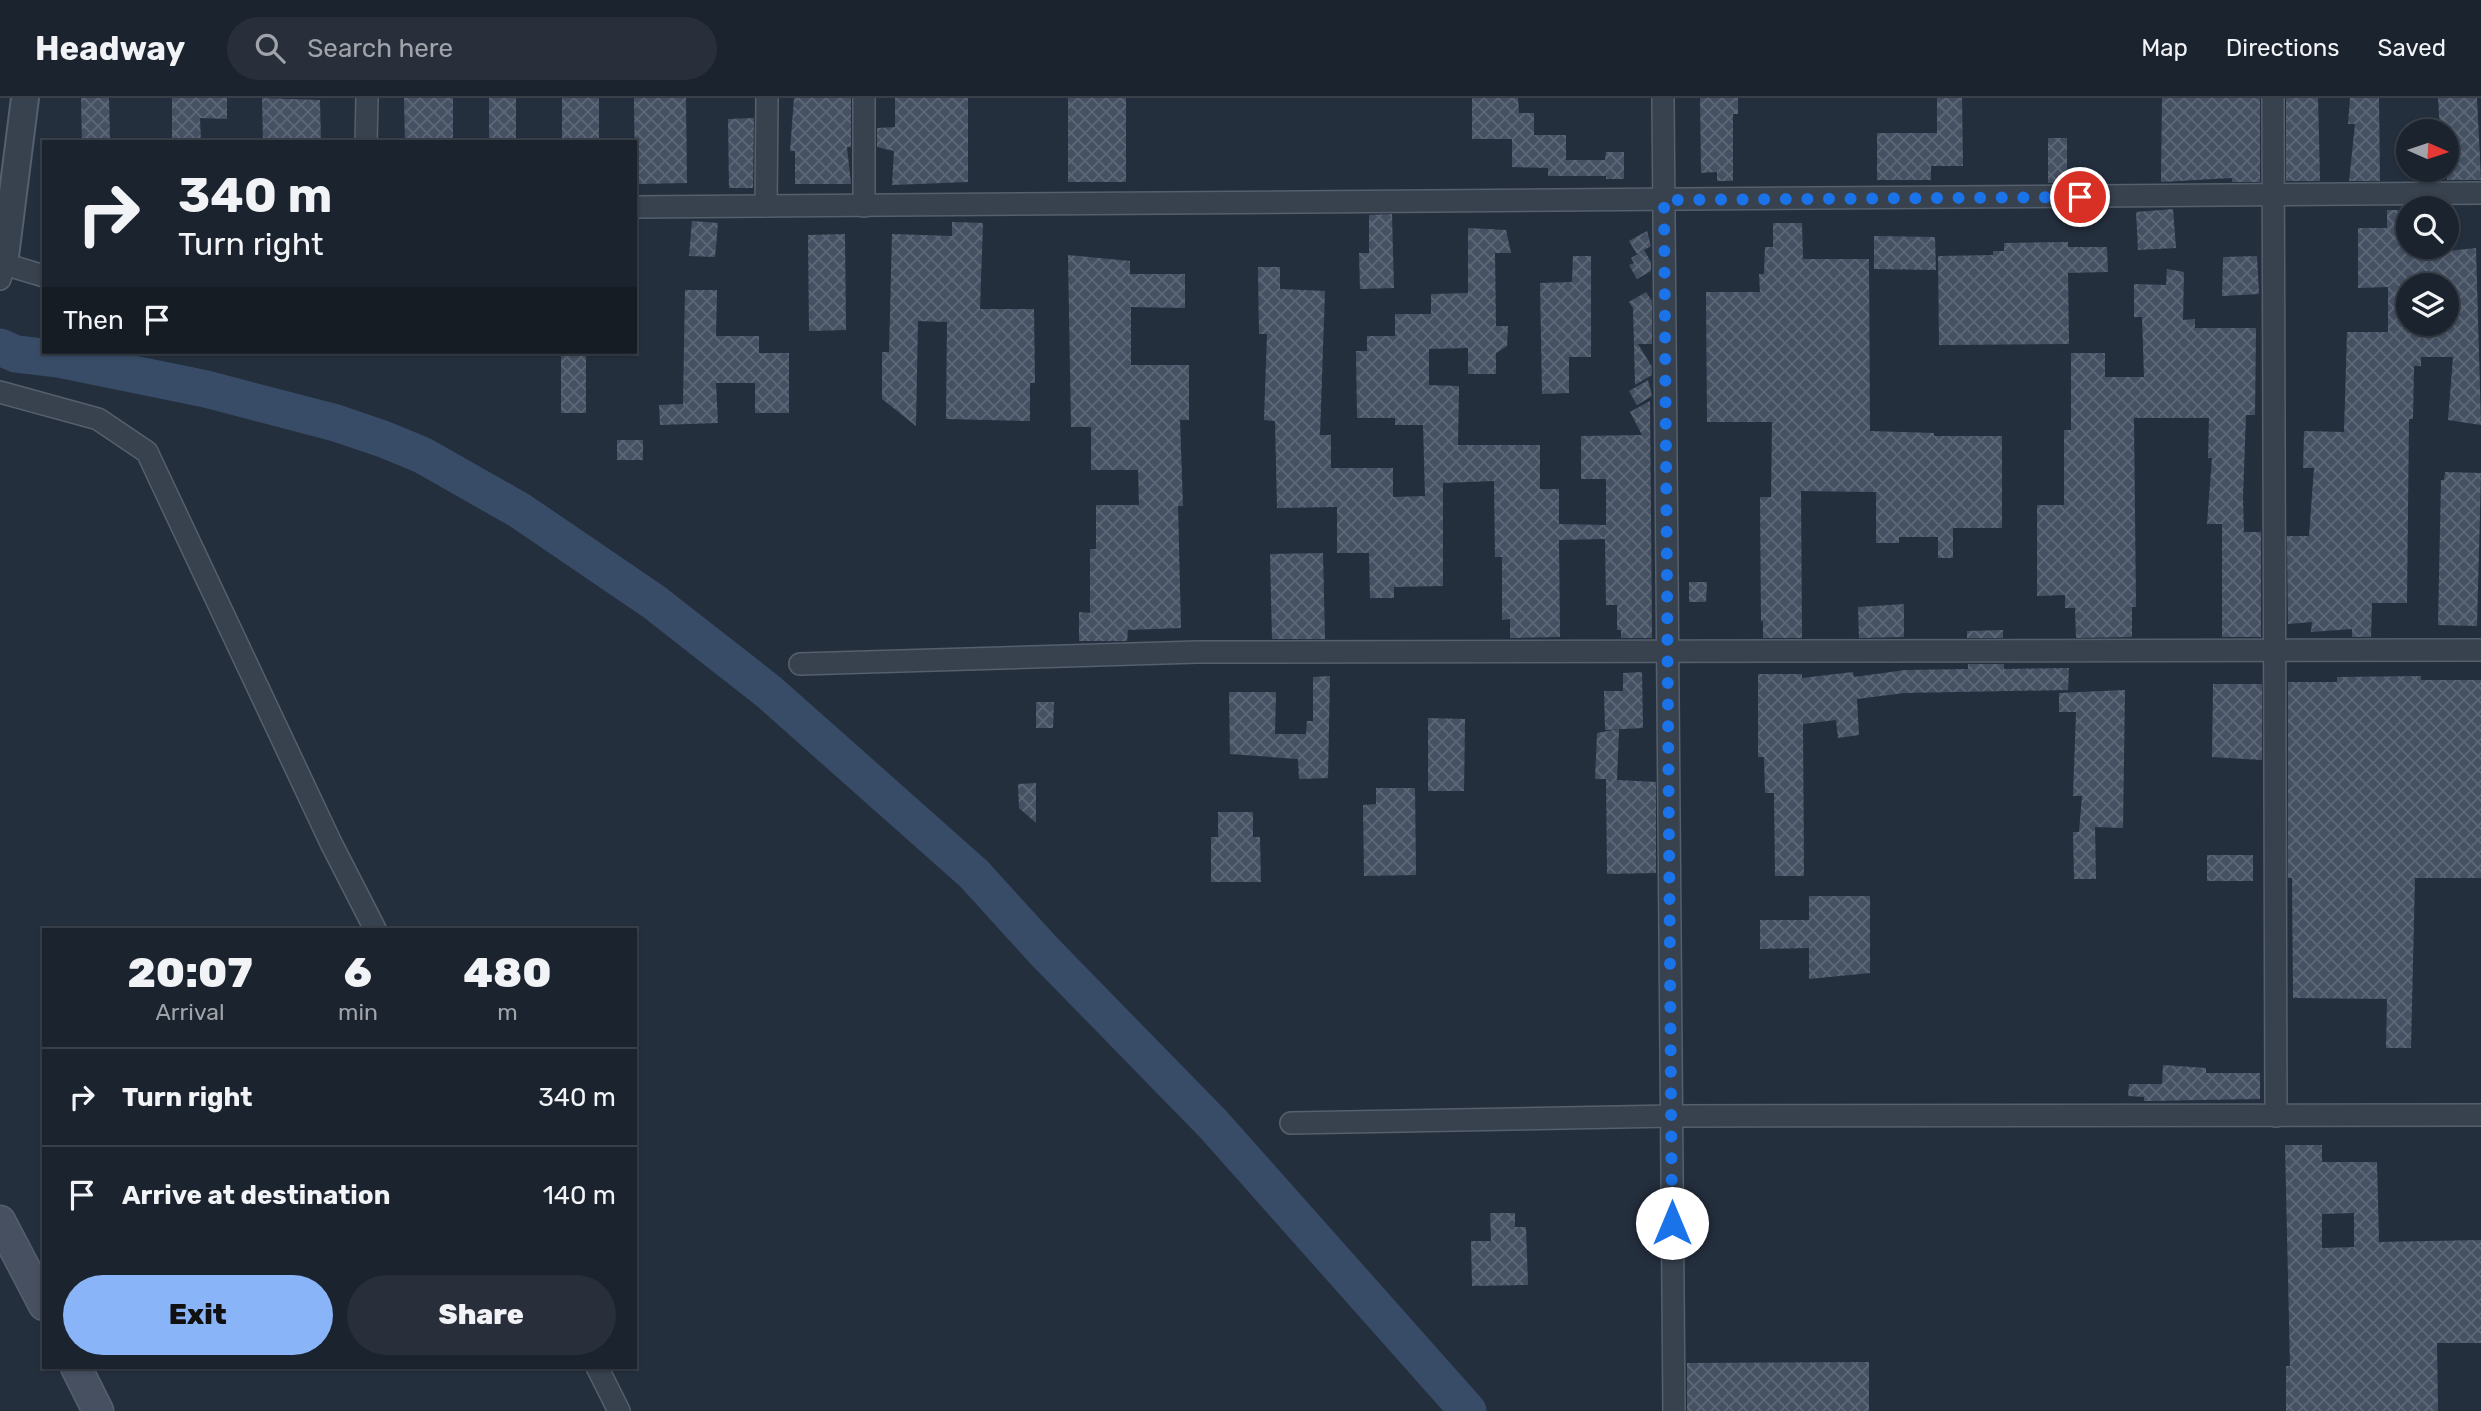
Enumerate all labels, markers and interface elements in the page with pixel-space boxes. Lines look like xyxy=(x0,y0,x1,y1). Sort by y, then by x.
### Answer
search box xyxy=(227,17,717,80)
text: Headway xyxy=(35,29,185,68)
icon: search xyxy=(251,29,289,67)
text: Search here xyxy=(307,33,453,64)
text: Map xyxy=(2141,34,2188,62)
text: Directions xyxy=(2226,34,2339,62)
text: Saved xyxy=(2377,34,2446,62)
north arrow xyxy=(2396,119,2459,182)
map controls xyxy=(2396,119,2459,336)
text: 340 m xyxy=(178,166,332,224)
pin xyxy=(2050,167,2110,227)
icon: right xyxy=(63,168,154,259)
icon: arrive xyxy=(2061,178,2099,216)
button: search xyxy=(2396,196,2459,259)
text: Turn right xyxy=(178,225,323,263)
button: layers xyxy=(2396,273,2459,336)
icon: arrive xyxy=(138,301,176,339)
text: Then xyxy=(63,305,124,336)
text: 20:07 xyxy=(127,948,253,998)
text: 6 xyxy=(344,948,372,998)
text: 480 xyxy=(463,948,552,998)
text: Arrival xyxy=(155,998,224,1026)
text: min xyxy=(338,998,378,1026)
text: m xyxy=(497,998,518,1026)
icon: right xyxy=(63,1078,101,1116)
text: Turn right xyxy=(122,1082,252,1113)
text: 340 m xyxy=(538,1082,616,1113)
icon: arrive xyxy=(63,1176,101,1214)
text: Arrive at destination xyxy=(122,1180,390,1211)
text: 140 m xyxy=(543,1180,616,1211)
position arrow xyxy=(1635,1186,1709,1260)
button: Exit xyxy=(63,1275,333,1355)
button: Share xyxy=(347,1275,616,1355)

